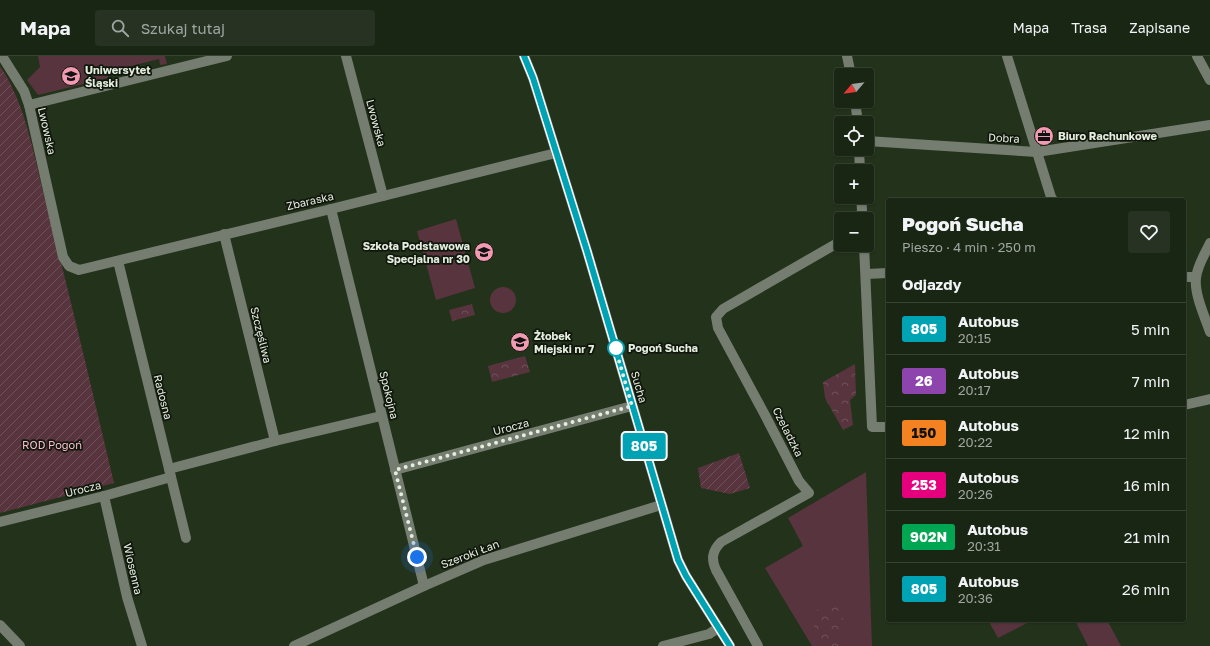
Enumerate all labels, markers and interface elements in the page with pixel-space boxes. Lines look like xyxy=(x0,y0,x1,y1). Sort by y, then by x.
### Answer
search box xyxy=(95,10,375,46)
text: Mapa xyxy=(20,16,71,39)
icon: search xyxy=(109,17,131,39)
text: Szukaj tutaj xyxy=(141,19,225,37)
text: Mapa xyxy=(1013,19,1049,36)
text: Trasa xyxy=(1071,19,1107,36)
text: Zapisane xyxy=(1129,19,1190,36)
place label: Uniwersytet Śląski xyxy=(85,63,151,89)
school or university icon: Uniwersytet Śląski xyxy=(60,65,82,87)
north arrow xyxy=(834,68,874,108)
map controls xyxy=(834,68,874,252)
street label: Lwowska xyxy=(364,98,389,148)
street label: Lwowska xyxy=(36,106,59,156)
button: locate xyxy=(834,116,874,156)
office icon: Biuro Rachunkowe xyxy=(1033,125,1055,147)
place label: Biuro Rachunkowe xyxy=(1058,129,1158,142)
street label: Dobra xyxy=(988,130,1020,145)
button: + xyxy=(834,164,874,204)
street label: Zbaraska xyxy=(285,189,335,212)
button: heart xyxy=(1128,211,1170,253)
button: − xyxy=(834,212,874,252)
text: Pogoń Sucha xyxy=(902,212,1023,235)
place label: Szkoła Podstawowa Specjalna nr 30 xyxy=(363,239,470,265)
text: Pieszo · 4 min · 250 m xyxy=(902,239,1036,255)
school or university icon: Szkoła Podstawowa Specjalna nr 30 xyxy=(473,241,495,263)
text: Odjazdy xyxy=(902,275,961,293)
street label: Szczęśliwa xyxy=(248,305,275,364)
text: Autobus xyxy=(958,312,1019,330)
text: 805 xyxy=(911,320,937,337)
text: 5 min xyxy=(1131,320,1170,338)
place label: Żłobek Miejski nr 7 xyxy=(534,329,594,355)
text: 20:15 xyxy=(958,330,991,346)
school or university icon: Żłobek Miejski nr 7 xyxy=(509,331,531,353)
marker: Pogoń Sucha xyxy=(607,339,625,357)
place label: Pogoń Sucha xyxy=(628,341,698,354)
text: Autobus xyxy=(958,364,1019,382)
street label: Sucha xyxy=(629,369,650,404)
street label: Spokojna xyxy=(377,370,402,420)
text: 26 xyxy=(915,372,933,389)
text: 7 min xyxy=(1132,372,1170,390)
street label: Radosna xyxy=(152,373,175,421)
text: 20:17 xyxy=(958,382,991,398)
street label: Czeladzka xyxy=(770,405,806,459)
street label: Urocza xyxy=(491,415,530,438)
text: Autobus xyxy=(958,416,1019,434)
text: 150 xyxy=(912,424,936,441)
text: 12 min xyxy=(1124,424,1170,442)
line badge: 805 xyxy=(621,433,667,459)
text: 20:22 xyxy=(958,434,993,450)
text: 805 xyxy=(631,437,657,454)
park label: ROD Pogoń xyxy=(22,438,82,451)
text: Autobus xyxy=(958,468,1019,486)
text: 253 xyxy=(911,476,937,493)
text: 16 min xyxy=(1123,476,1170,494)
street label: Urocza xyxy=(64,478,102,499)
text: 20:26 xyxy=(958,486,993,502)
text: Autobus xyxy=(967,520,1028,538)
text: 902N xyxy=(910,528,947,545)
text: 21 min xyxy=(1124,528,1170,546)
street label: Szeroki Łan xyxy=(439,536,501,571)
text: 20:31 xyxy=(967,538,1001,554)
street label: Wiosenna xyxy=(121,542,146,596)
your location xyxy=(407,547,427,567)
text: Autobus xyxy=(958,572,1019,590)
text: 805 xyxy=(911,580,937,597)
text: 26 min xyxy=(1122,580,1170,598)
text: 20:36 xyxy=(958,590,993,606)

